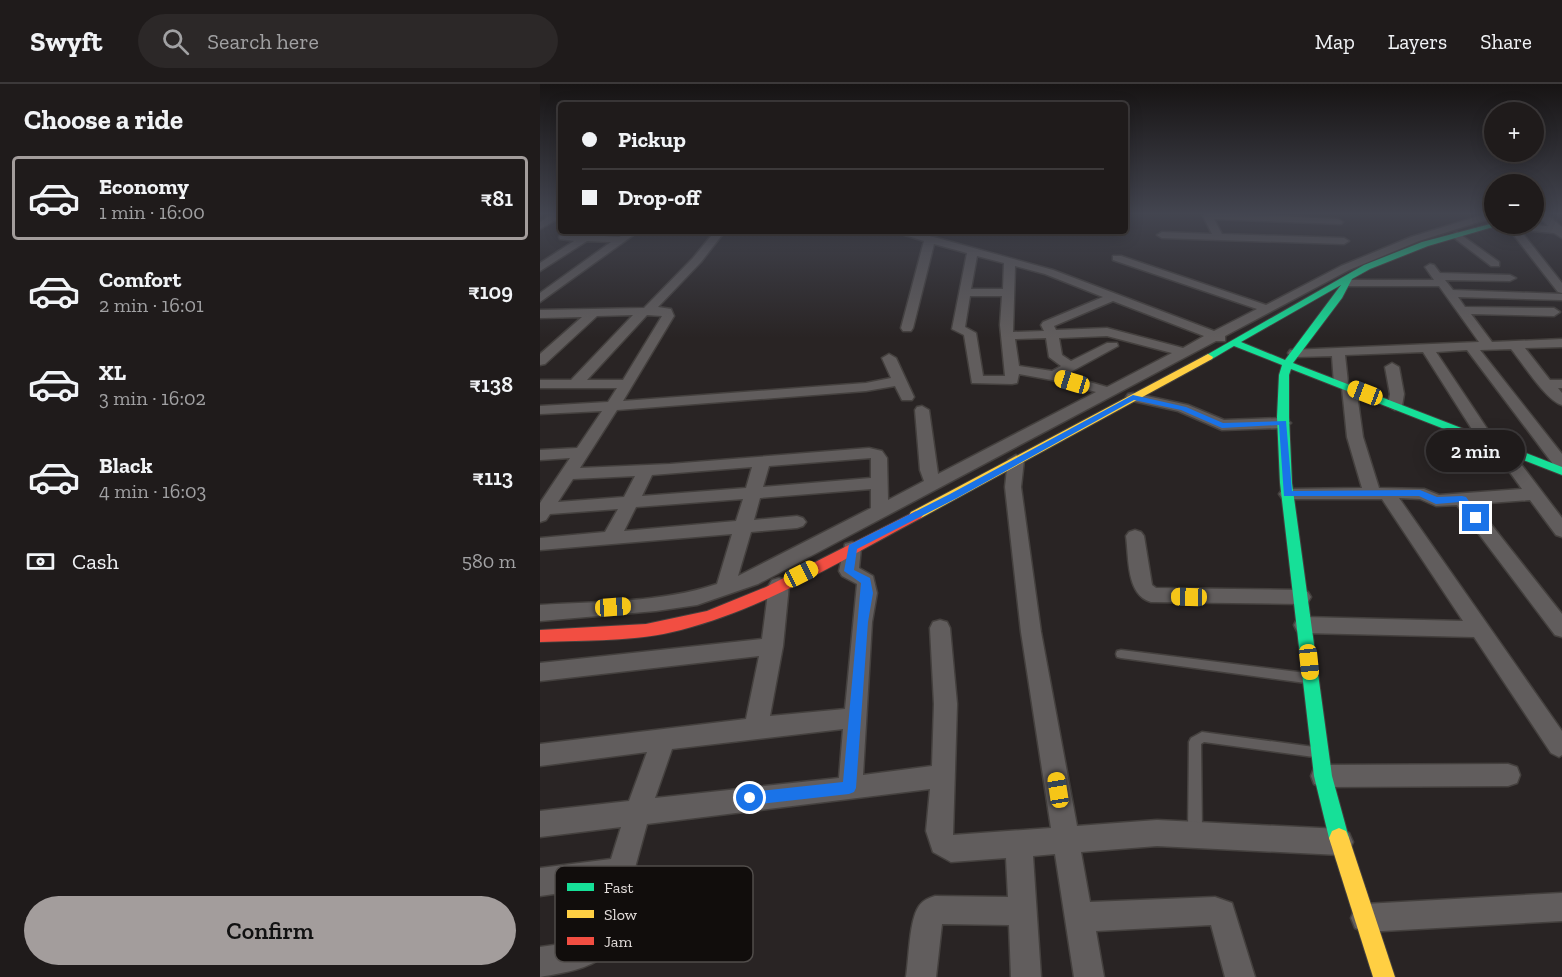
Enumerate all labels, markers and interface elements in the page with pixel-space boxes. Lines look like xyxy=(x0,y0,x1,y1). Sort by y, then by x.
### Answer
search box xyxy=(138,14,558,68)
text: Swyft xyxy=(30,25,102,58)
icon: search xyxy=(159,25,192,58)
text: Search here xyxy=(207,28,319,55)
text: Map xyxy=(1315,29,1355,54)
text: Layers xyxy=(1388,29,1447,54)
text: Share xyxy=(1480,29,1532,54)
map controls xyxy=(1484,102,1544,234)
button: + xyxy=(1484,102,1544,162)
text: Choose a ride xyxy=(24,104,183,136)
text: Pickup xyxy=(618,126,686,153)
icon: car xyxy=(27,171,81,225)
text: Economy xyxy=(99,173,189,200)
button: − xyxy=(1484,174,1544,234)
text: Drop-off xyxy=(618,184,700,211)
text: ₹81 xyxy=(481,185,513,212)
text: 1 min · 16:00 xyxy=(99,200,205,224)
icon: car xyxy=(27,264,81,318)
text: Comfort xyxy=(99,266,181,293)
text: ₹109 xyxy=(468,278,513,305)
text: 2 min · 16:01 xyxy=(99,293,204,317)
icon: car xyxy=(27,357,81,411)
text: XL xyxy=(99,359,126,386)
car xyxy=(1052,368,1092,396)
text: ₹138 xyxy=(469,371,513,398)
car xyxy=(1345,378,1385,408)
text: 3 min · 16:02 xyxy=(99,386,206,410)
callout: 2 min xyxy=(1426,431,1526,473)
text: 2 min xyxy=(1451,439,1500,463)
icon: car xyxy=(27,450,81,504)
text: Black xyxy=(99,452,153,479)
text: ₹113 xyxy=(472,464,513,491)
text: 4 min · 16:03 xyxy=(99,479,206,503)
route end xyxy=(1462,504,1489,531)
icon: cash xyxy=(24,545,57,578)
text: Cash xyxy=(72,548,119,575)
text: 580 m xyxy=(462,549,516,573)
car xyxy=(781,558,821,590)
car xyxy=(1171,588,1207,606)
car xyxy=(594,597,632,617)
car xyxy=(1298,643,1320,681)
car xyxy=(1046,771,1070,809)
route start xyxy=(736,784,763,811)
legend xyxy=(555,866,753,962)
text: Fast xyxy=(604,878,633,897)
button: Confirm xyxy=(24,896,516,965)
text: Slow xyxy=(604,905,638,924)
text: Jam xyxy=(604,932,633,951)

